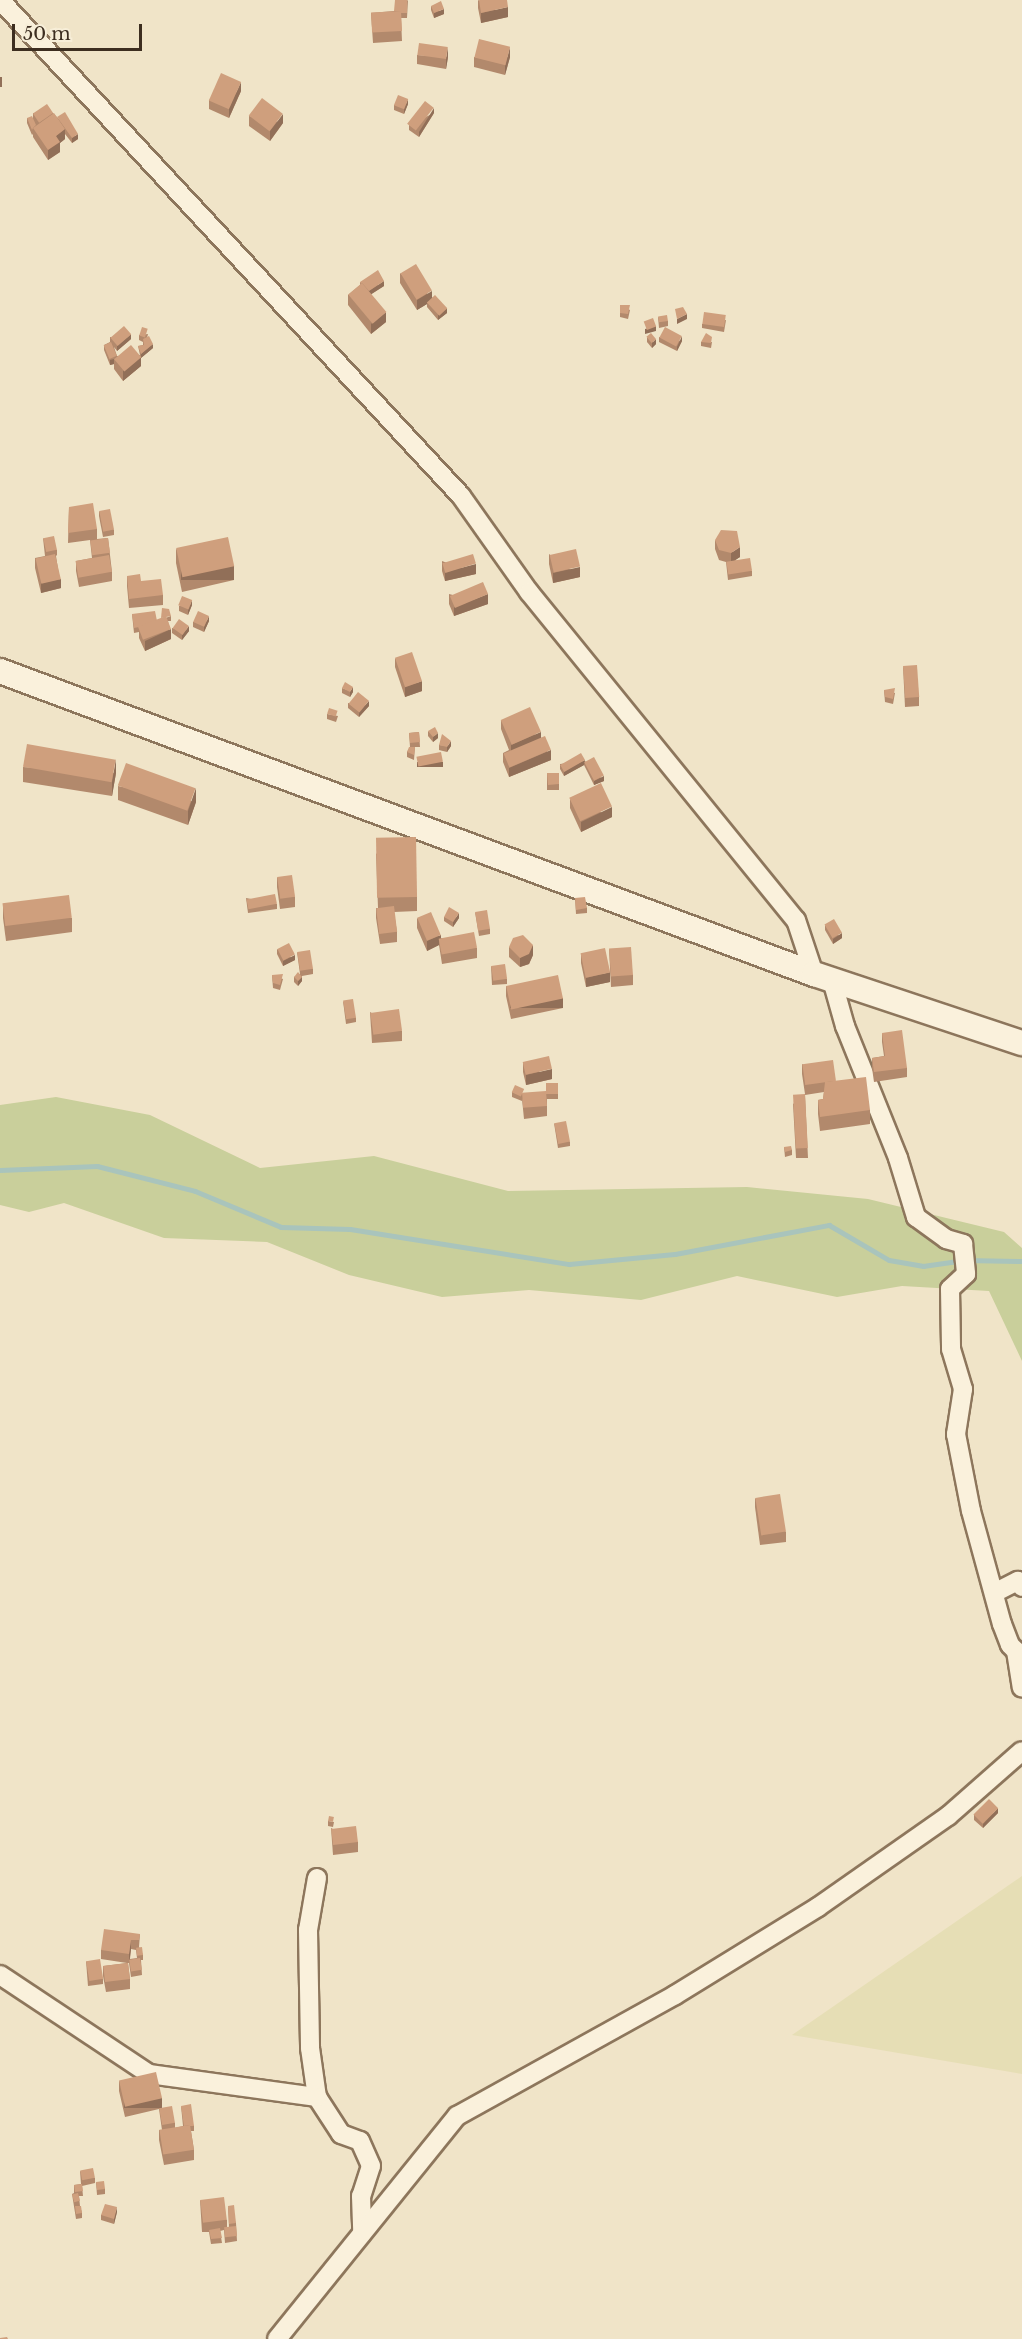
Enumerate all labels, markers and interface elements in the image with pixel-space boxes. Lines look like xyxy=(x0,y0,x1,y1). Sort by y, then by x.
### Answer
scale bar xyxy=(15,12,146,50)
text: 50 m xyxy=(23,23,71,45)

